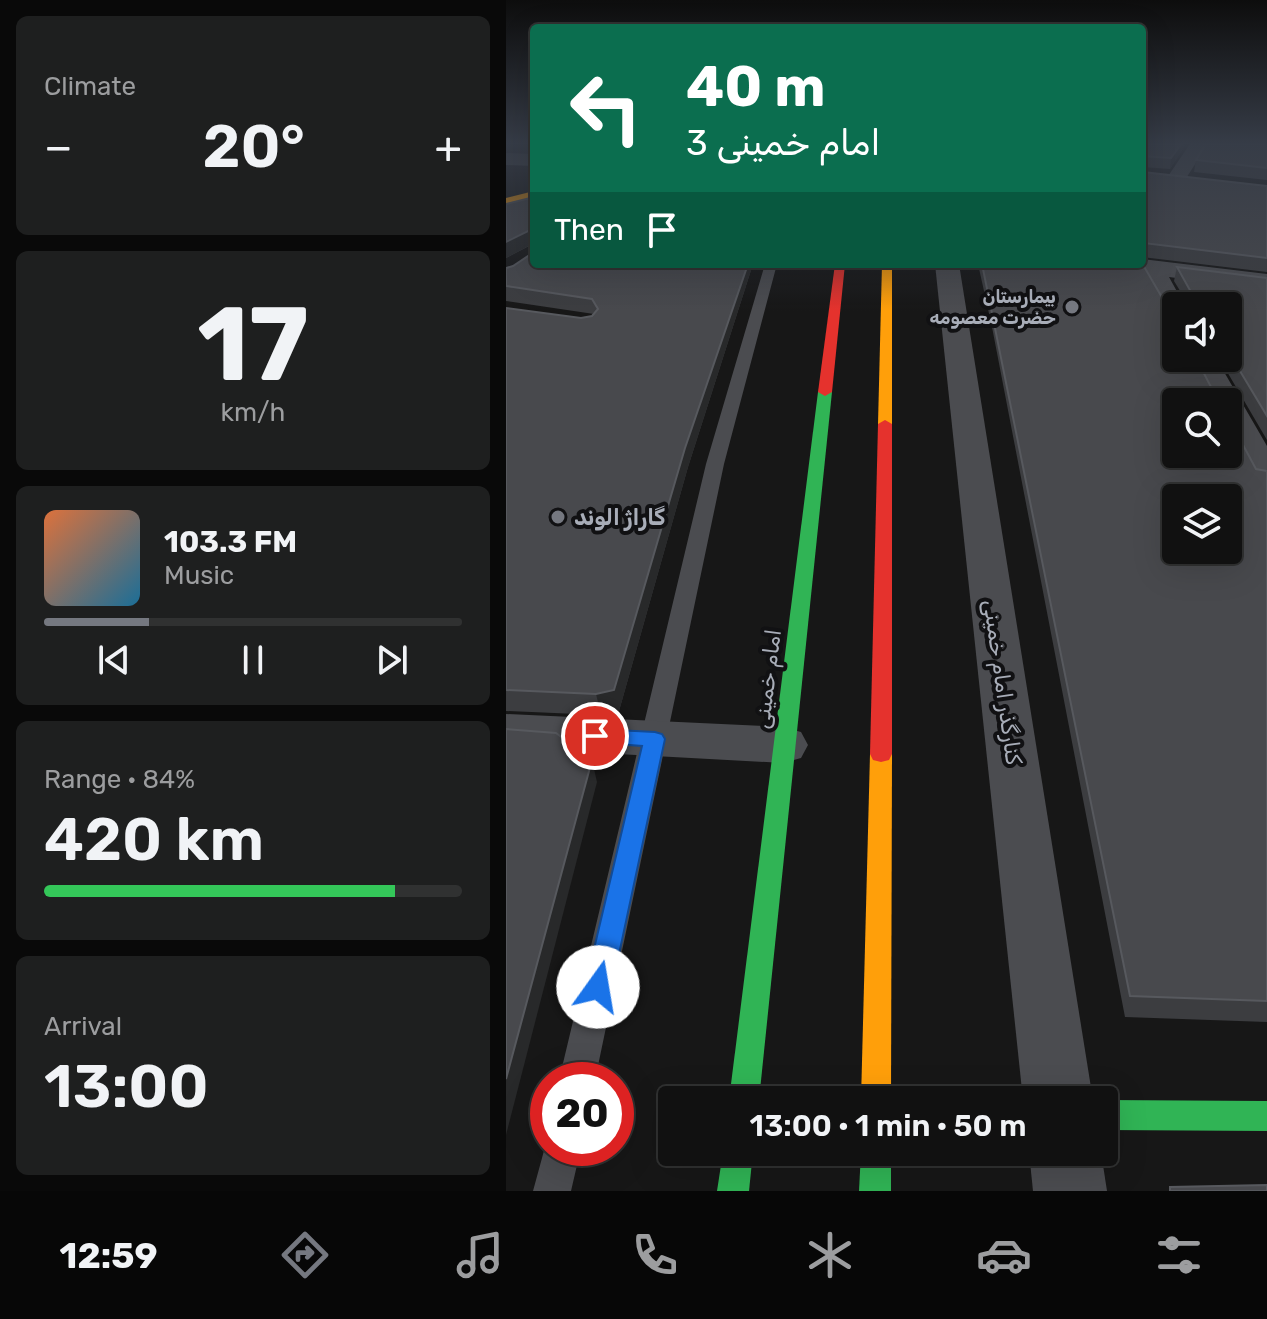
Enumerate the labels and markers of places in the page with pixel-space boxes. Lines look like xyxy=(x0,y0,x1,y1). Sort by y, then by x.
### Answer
place label: بیمارستان حضرت معصومه xyxy=(930,286,1056,329)
marker: بیمارستان حضرت معصومه xyxy=(1063,298,1081,316)
place label: گاراژ الوند xyxy=(574,504,665,531)
marker: گاراژ الوند xyxy=(549,508,567,526)
pin xyxy=(561,702,629,770)

